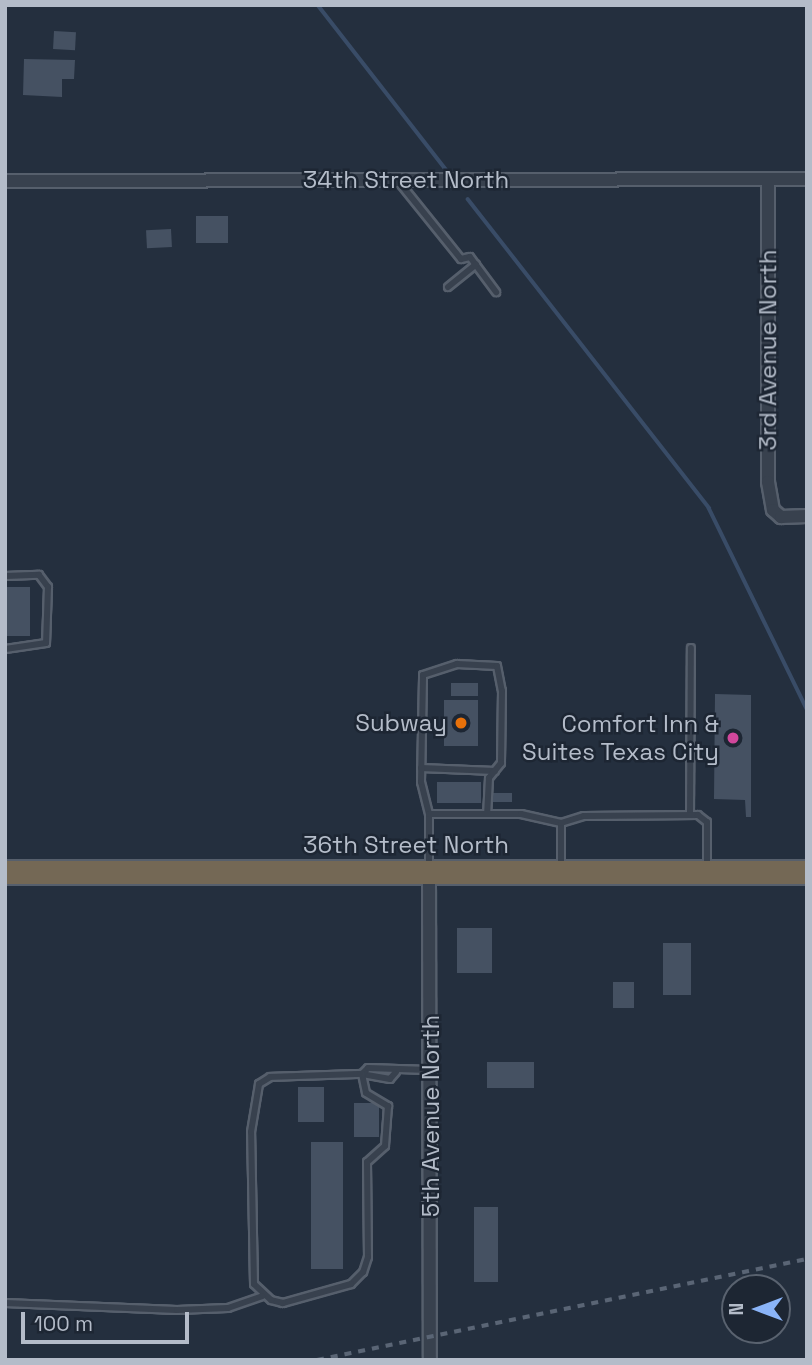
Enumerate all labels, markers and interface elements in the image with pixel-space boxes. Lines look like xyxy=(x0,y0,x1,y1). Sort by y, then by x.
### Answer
street label: 34th Street North xyxy=(303,166,509,194)
street label: 3rd Avenue North xyxy=(754,249,782,451)
place label: Subway xyxy=(355,709,447,737)
place label: Comfort Inn & Suites Texas City xyxy=(521,710,719,766)
marker: Subway xyxy=(453,715,469,731)
marker: Comfort Inn & Suites Texas City xyxy=(725,730,741,746)
street label: 36th Street North xyxy=(303,831,509,859)
street label: 5th Avenue North xyxy=(417,1015,445,1217)
north arrow xyxy=(721,1274,791,1344)
scale bar xyxy=(24,1298,192,1342)
text: N xyxy=(724,1303,749,1315)
text: 100 m xyxy=(34,1310,93,1337)

